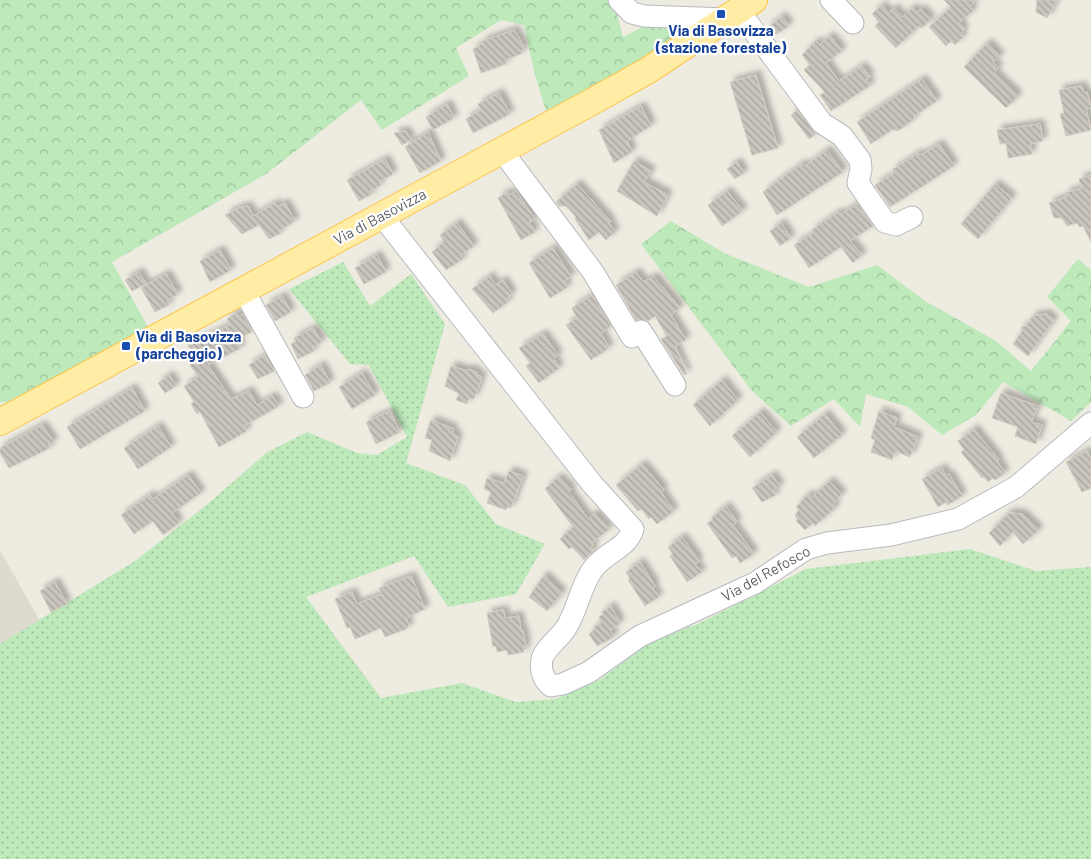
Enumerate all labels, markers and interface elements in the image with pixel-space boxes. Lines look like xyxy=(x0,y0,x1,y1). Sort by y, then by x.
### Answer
marker: Via di Basovizza (stazione forestale) xyxy=(715,8,727,20)
place label: Via di Basovizza (stazione forestale) xyxy=(655,21,787,56)
street label: Via di Basovizza xyxy=(330,184,429,248)
place label: Via di Basovizza (parcheggio) xyxy=(135,327,241,362)
marker: Via di Basovizza (parcheggio) xyxy=(120,340,132,352)
street label: Via del Refosco xyxy=(718,541,813,605)

